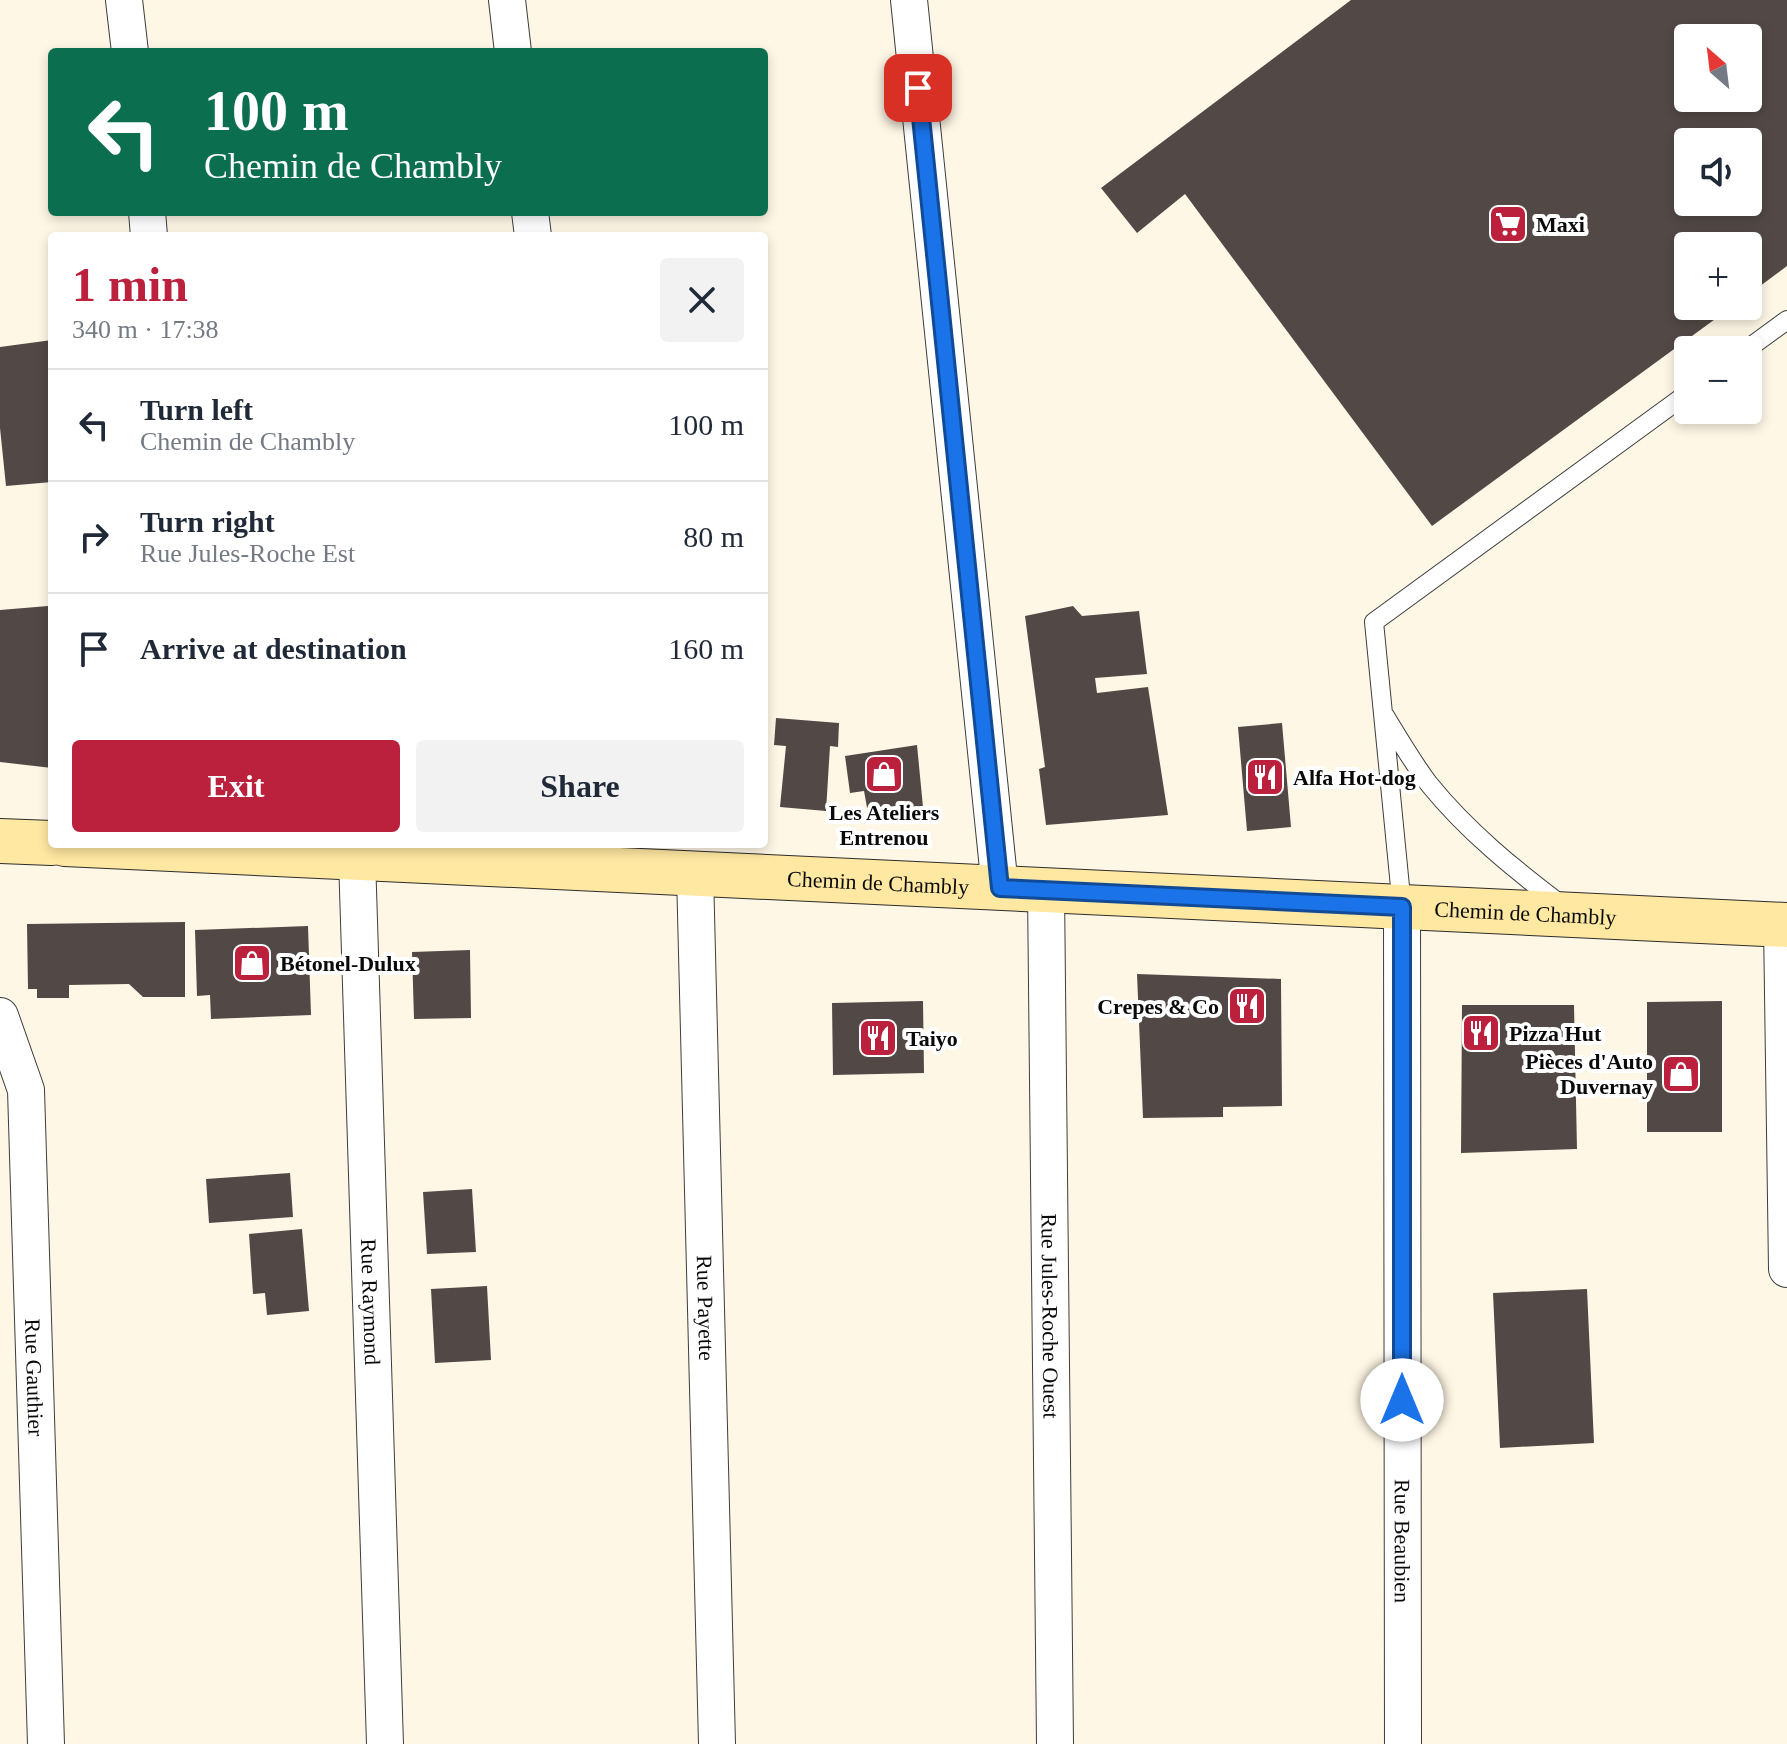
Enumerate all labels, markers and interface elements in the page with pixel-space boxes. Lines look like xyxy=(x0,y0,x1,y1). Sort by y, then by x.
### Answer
north arrow xyxy=(1674,24,1762,112)
map controls xyxy=(1674,24,1762,424)
pin xyxy=(884,54,952,122)
icon: arrive xyxy=(896,66,940,110)
icon: left xyxy=(72,80,176,184)
text: 100 m xyxy=(204,80,349,142)
button: sound xyxy=(1674,128,1762,216)
text: Chemin de Chambly xyxy=(204,146,502,186)
supermarket icon: Maxi xyxy=(1487,203,1529,245)
place label: Maxi xyxy=(1536,212,1585,237)
button: + xyxy=(1674,232,1762,320)
text: 1 min xyxy=(72,258,188,311)
button: close xyxy=(660,258,744,342)
text: 340 m · 17:38 xyxy=(72,315,219,344)
button: − xyxy=(1674,336,1762,424)
text: Turn left xyxy=(140,393,253,426)
icon: left xyxy=(72,403,116,447)
text: 100 m xyxy=(668,408,744,441)
text: Chemin de Chambly xyxy=(140,427,355,456)
text: Turn right xyxy=(140,505,275,538)
icon: right xyxy=(72,515,116,559)
text: 80 m xyxy=(683,520,744,553)
text: Rue Jules-Roche Est xyxy=(140,539,355,568)
icon: arrive xyxy=(72,627,116,671)
text: Arrive at destination xyxy=(140,632,407,665)
text: 160 m xyxy=(668,632,744,665)
button: Exit xyxy=(72,740,400,832)
button: Share xyxy=(416,740,744,832)
shop icon: Les Ateliers Entrenou xyxy=(863,753,905,795)
restaurant icon: Alfa Hot-dog xyxy=(1244,756,1286,798)
place label: Alfa Hot-dog xyxy=(1293,765,1416,790)
place label: Les Ateliers Entrenou xyxy=(829,800,940,850)
street label: Chemin de Chambly xyxy=(787,866,970,900)
street label: Chemin de Chambly xyxy=(1434,896,1617,930)
shop icon: Bétonel-Dulux xyxy=(231,942,273,984)
place label: Bétonel-Dulux xyxy=(280,951,416,976)
restaurant icon: Crepes & Co xyxy=(1226,985,1268,1027)
place label: Crepes & Co xyxy=(1097,994,1219,1019)
restaurant icon: Pizza Hut xyxy=(1460,1012,1502,1054)
restaurant icon: Taiyo xyxy=(857,1017,899,1059)
place label: Pizza Hut xyxy=(1509,1021,1602,1046)
place label: Taiyo xyxy=(906,1026,958,1051)
place label: Pièces d'Auto Duvernay xyxy=(1525,1049,1653,1099)
shop icon: Pièces d'Auto Duvernay xyxy=(1660,1053,1702,1095)
street label: Rue Jules-Roche Ouest xyxy=(1036,1213,1064,1419)
street label: Rue Raymond xyxy=(356,1238,385,1365)
street label: Rue Payette xyxy=(692,1255,719,1361)
street label: Rue Gauthier xyxy=(20,1318,49,1437)
position arrow xyxy=(1360,1358,1444,1442)
street label: Rue Beaubien xyxy=(1390,1479,1415,1603)

